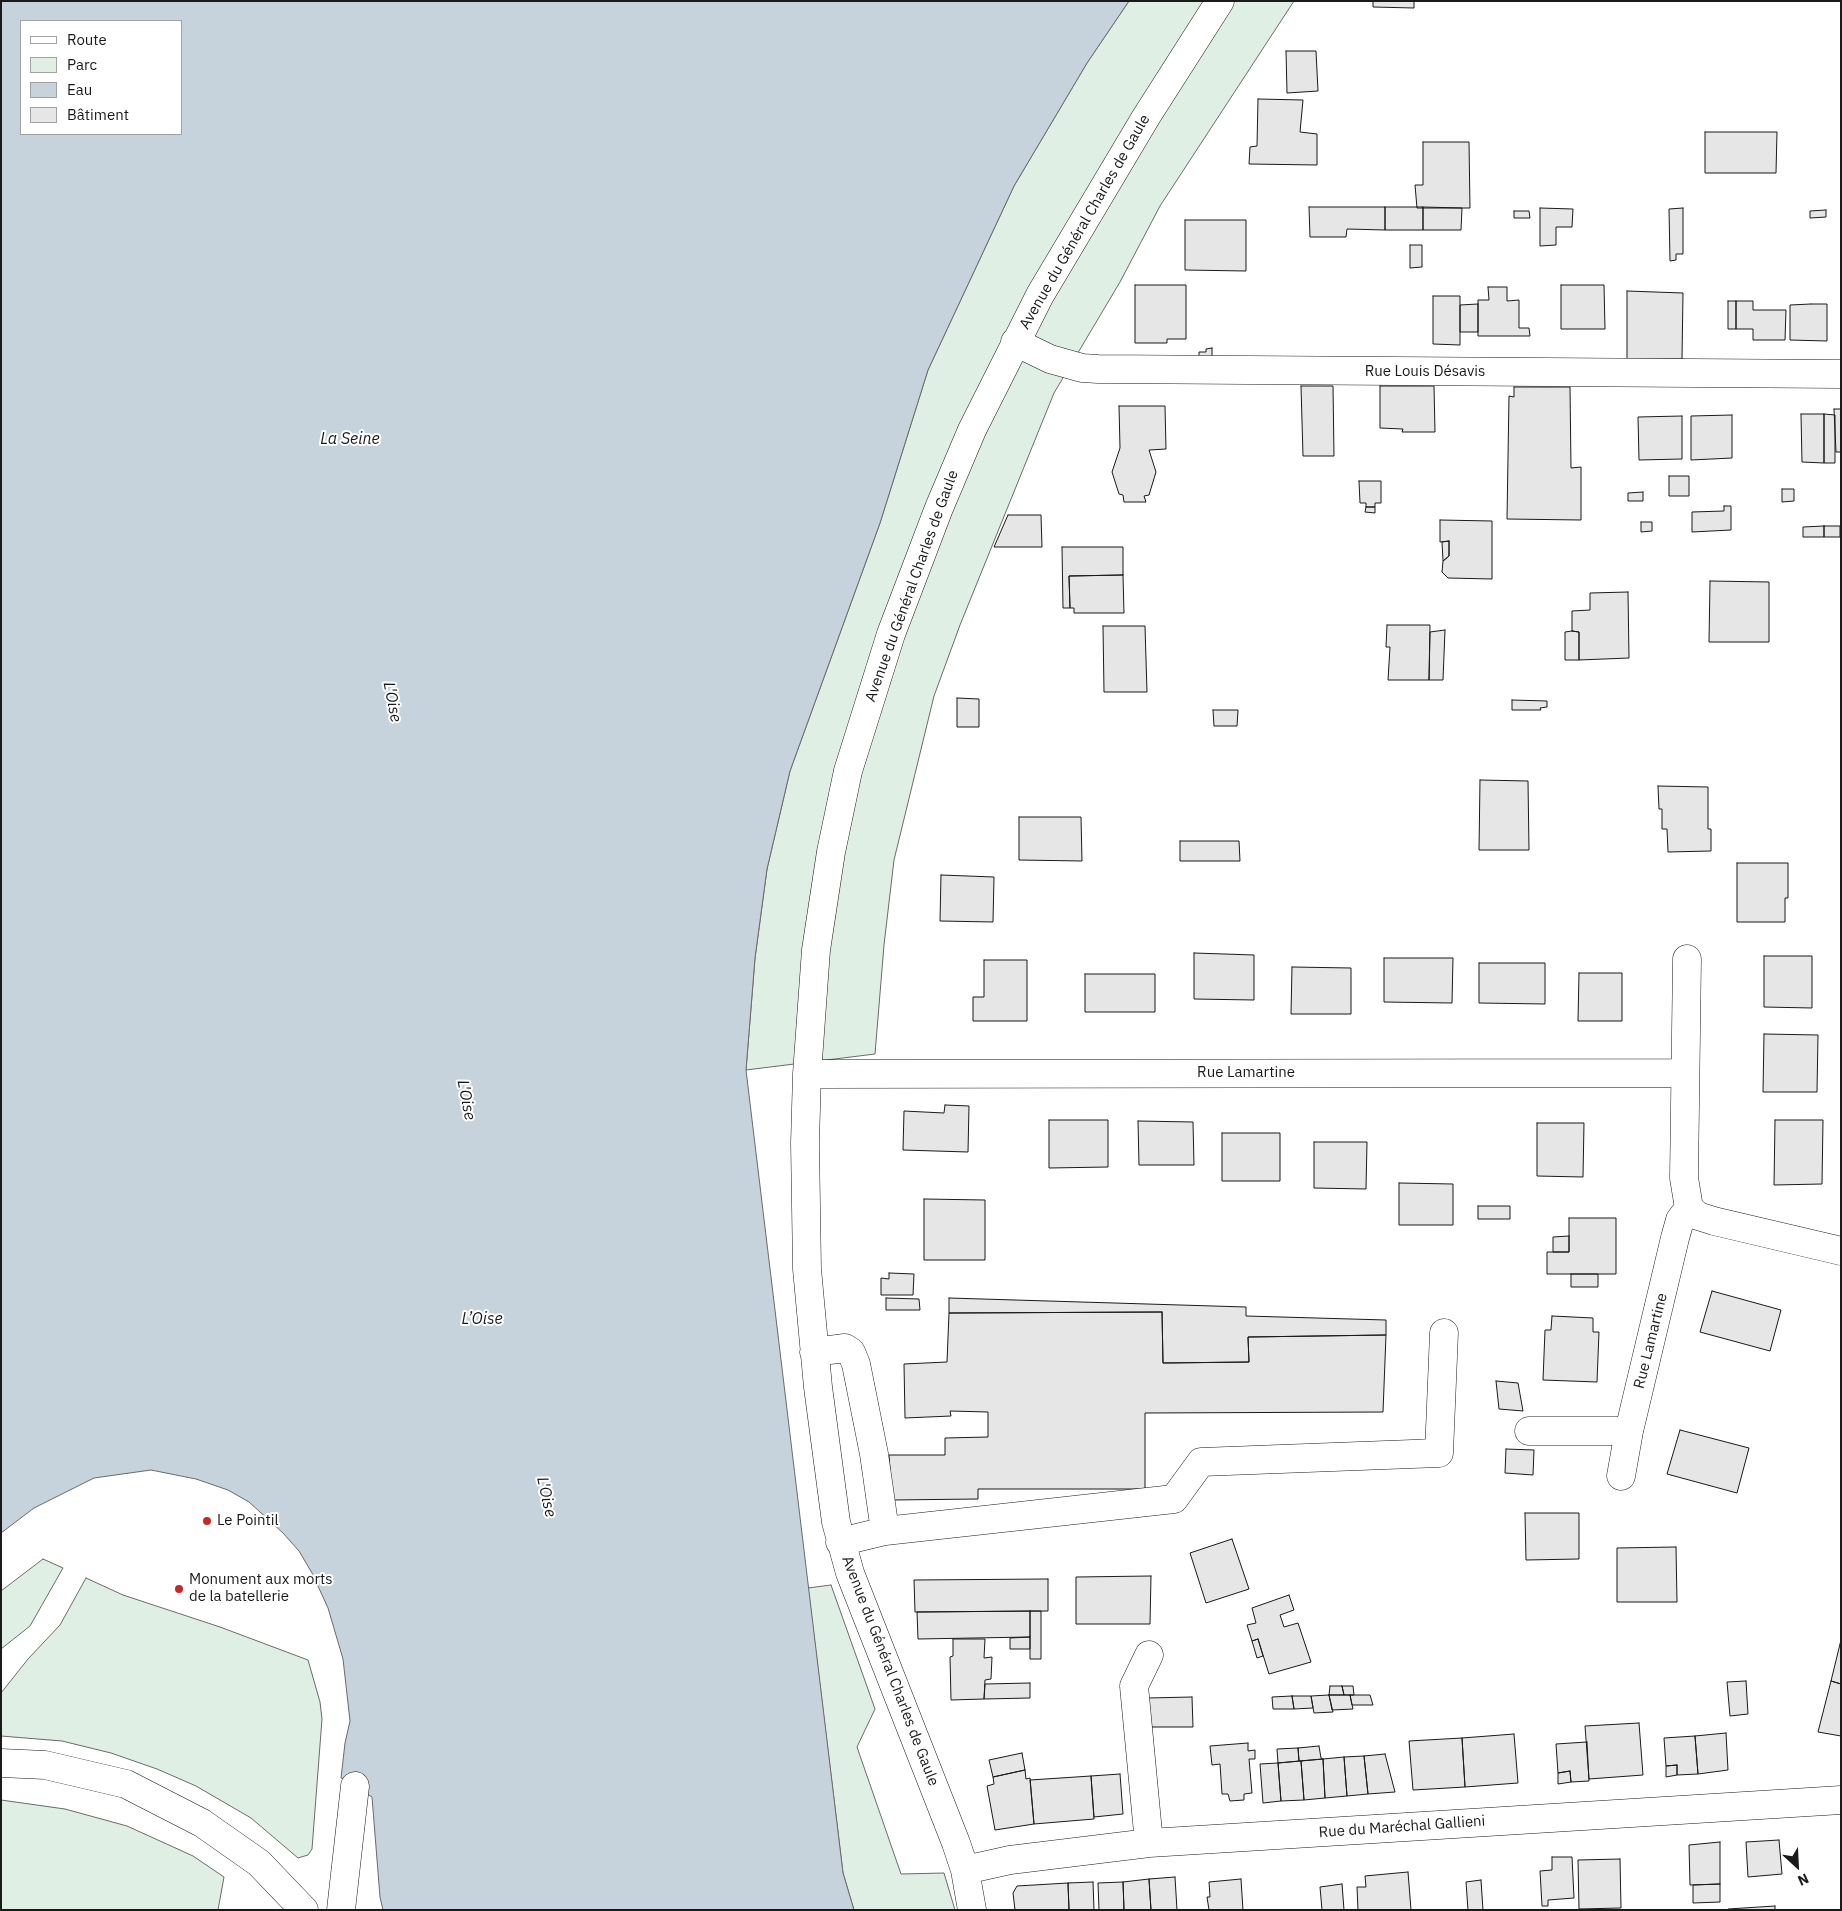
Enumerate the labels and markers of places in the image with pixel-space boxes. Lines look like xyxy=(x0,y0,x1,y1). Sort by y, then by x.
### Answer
place label: Le Pointil xyxy=(217,1512,279,1530)
marker: Le Pointil xyxy=(201,1515,213,1527)
place label: Monument aux morts de la batellerie xyxy=(189,1571,333,1606)
marker: Monument aux morts de la batellerie xyxy=(173,1583,185,1595)

